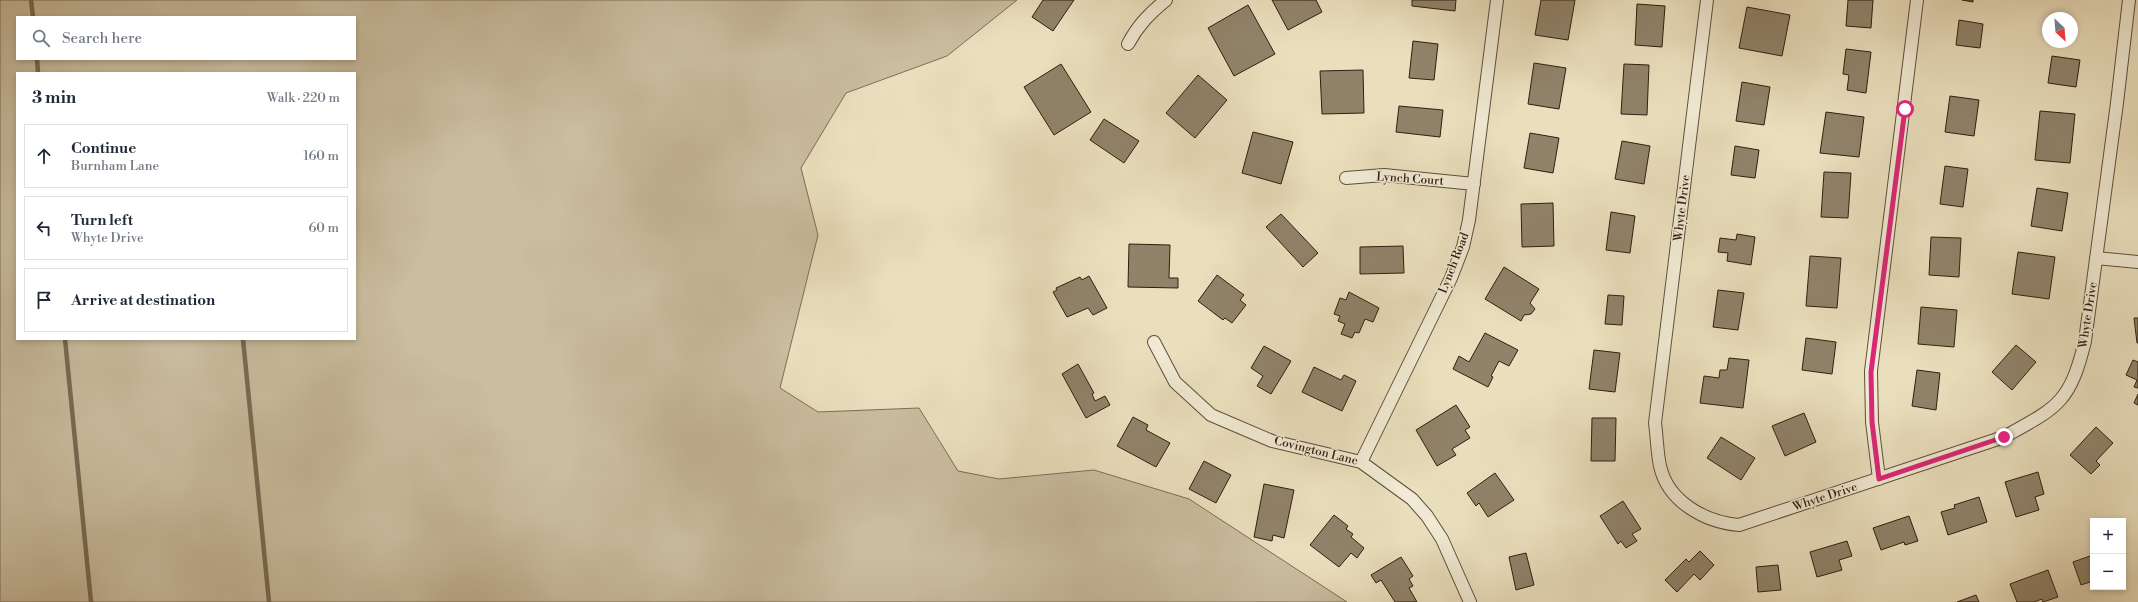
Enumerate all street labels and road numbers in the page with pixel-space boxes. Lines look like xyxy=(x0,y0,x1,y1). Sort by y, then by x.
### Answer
street label: Lynch Court xyxy=(1376,169,1445,189)
street label: Whyte Drive xyxy=(1670,174,1694,243)
street label: Lynch Road xyxy=(1436,230,1473,296)
street label: Whyte Drive xyxy=(2075,281,2101,350)
street label: Covington Lane xyxy=(1273,433,1359,469)
street label: Whyte Drive xyxy=(1790,480,1859,515)

